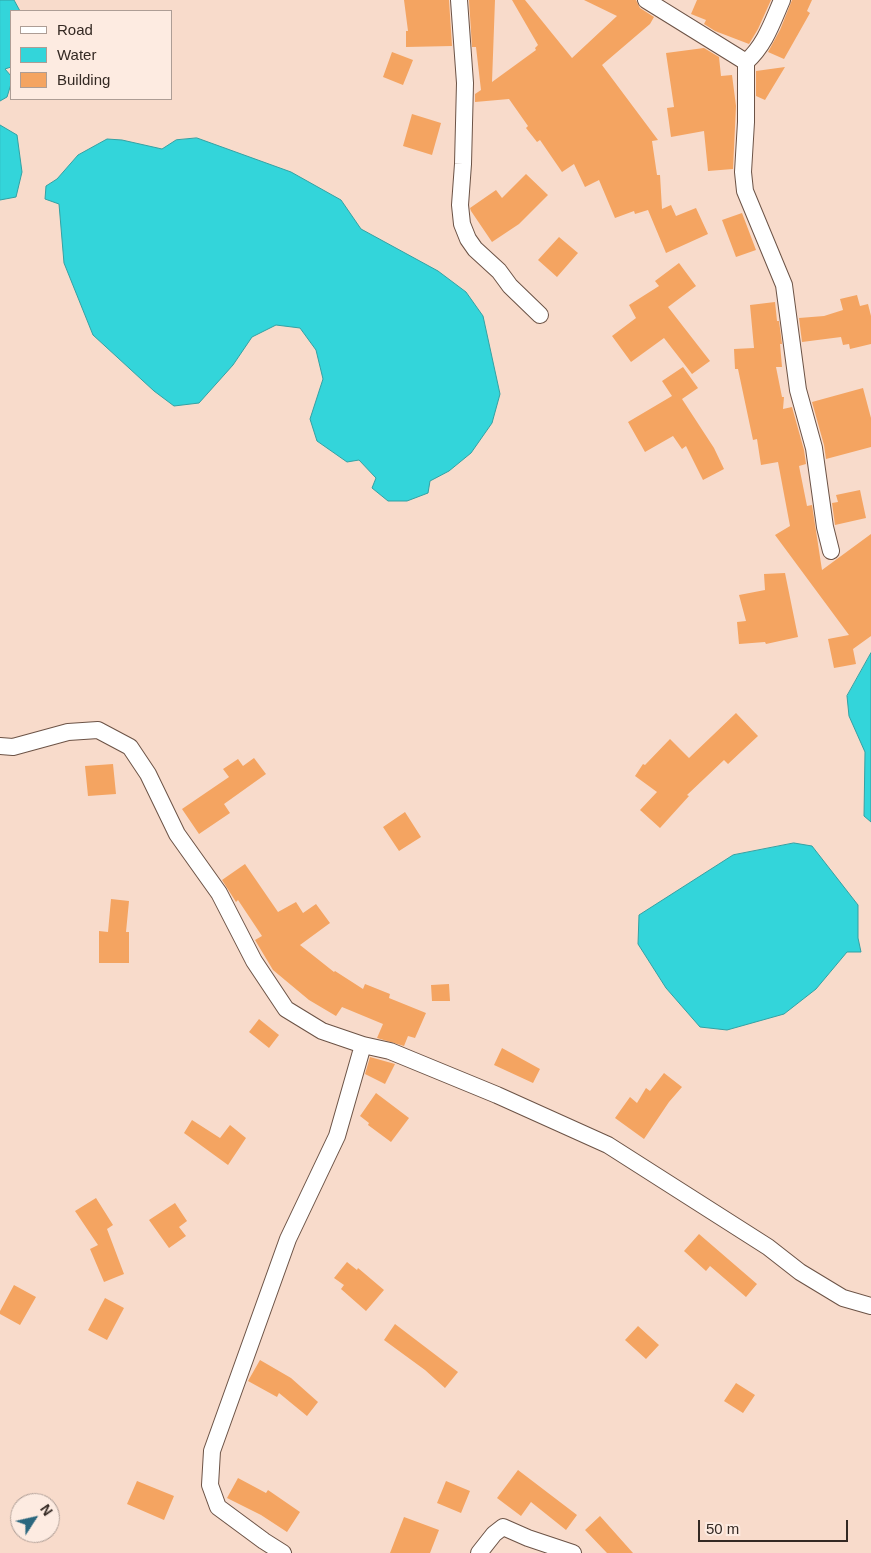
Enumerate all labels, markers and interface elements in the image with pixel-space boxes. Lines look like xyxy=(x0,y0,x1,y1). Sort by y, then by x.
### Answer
legend xyxy=(10,10,172,100)
text: Road xyxy=(57,21,93,38)
text: Water xyxy=(57,46,96,63)
text: Building xyxy=(57,71,110,88)
north arrow xyxy=(10,1493,60,1543)
text: N xyxy=(37,1501,56,1519)
scale bar xyxy=(701,1510,851,1542)
text: 50 m xyxy=(706,1520,739,1537)

